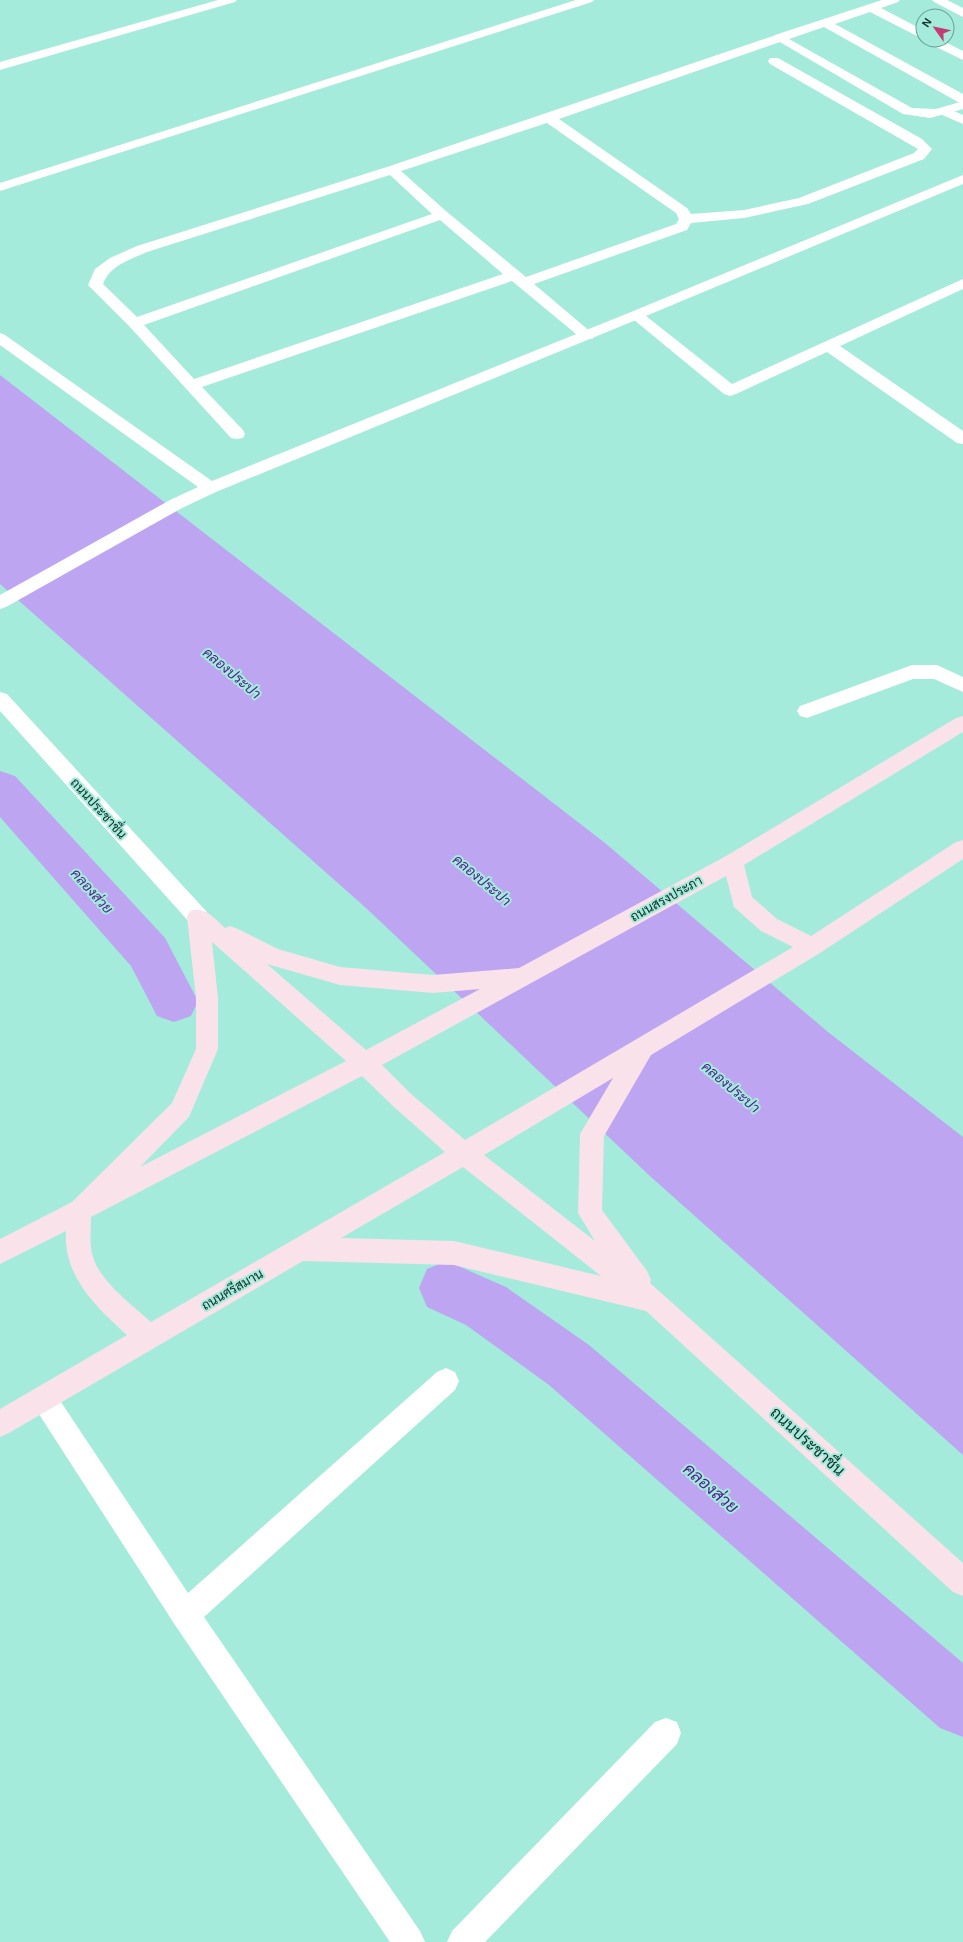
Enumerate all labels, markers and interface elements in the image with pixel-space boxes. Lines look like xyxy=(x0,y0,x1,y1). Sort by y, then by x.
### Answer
north arrow xyxy=(915,8,955,48)
text: N xyxy=(919,16,934,29)
water label: คลองประปา xyxy=(200,644,264,702)
street label: ถนนประชาชื่น xyxy=(68,772,133,842)
water label: คลองประปา xyxy=(450,851,514,909)
water label: คลองส่วย xyxy=(68,865,116,917)
street label: ถนนสรงประภา xyxy=(628,873,705,924)
water label: คลองประปา xyxy=(699,1058,763,1116)
street label: ถนนศรีสมาน xyxy=(198,1264,266,1313)
street label: ถนนประชาชื่น xyxy=(767,1399,852,1479)
water label: คลองส่วย xyxy=(679,1459,743,1517)

